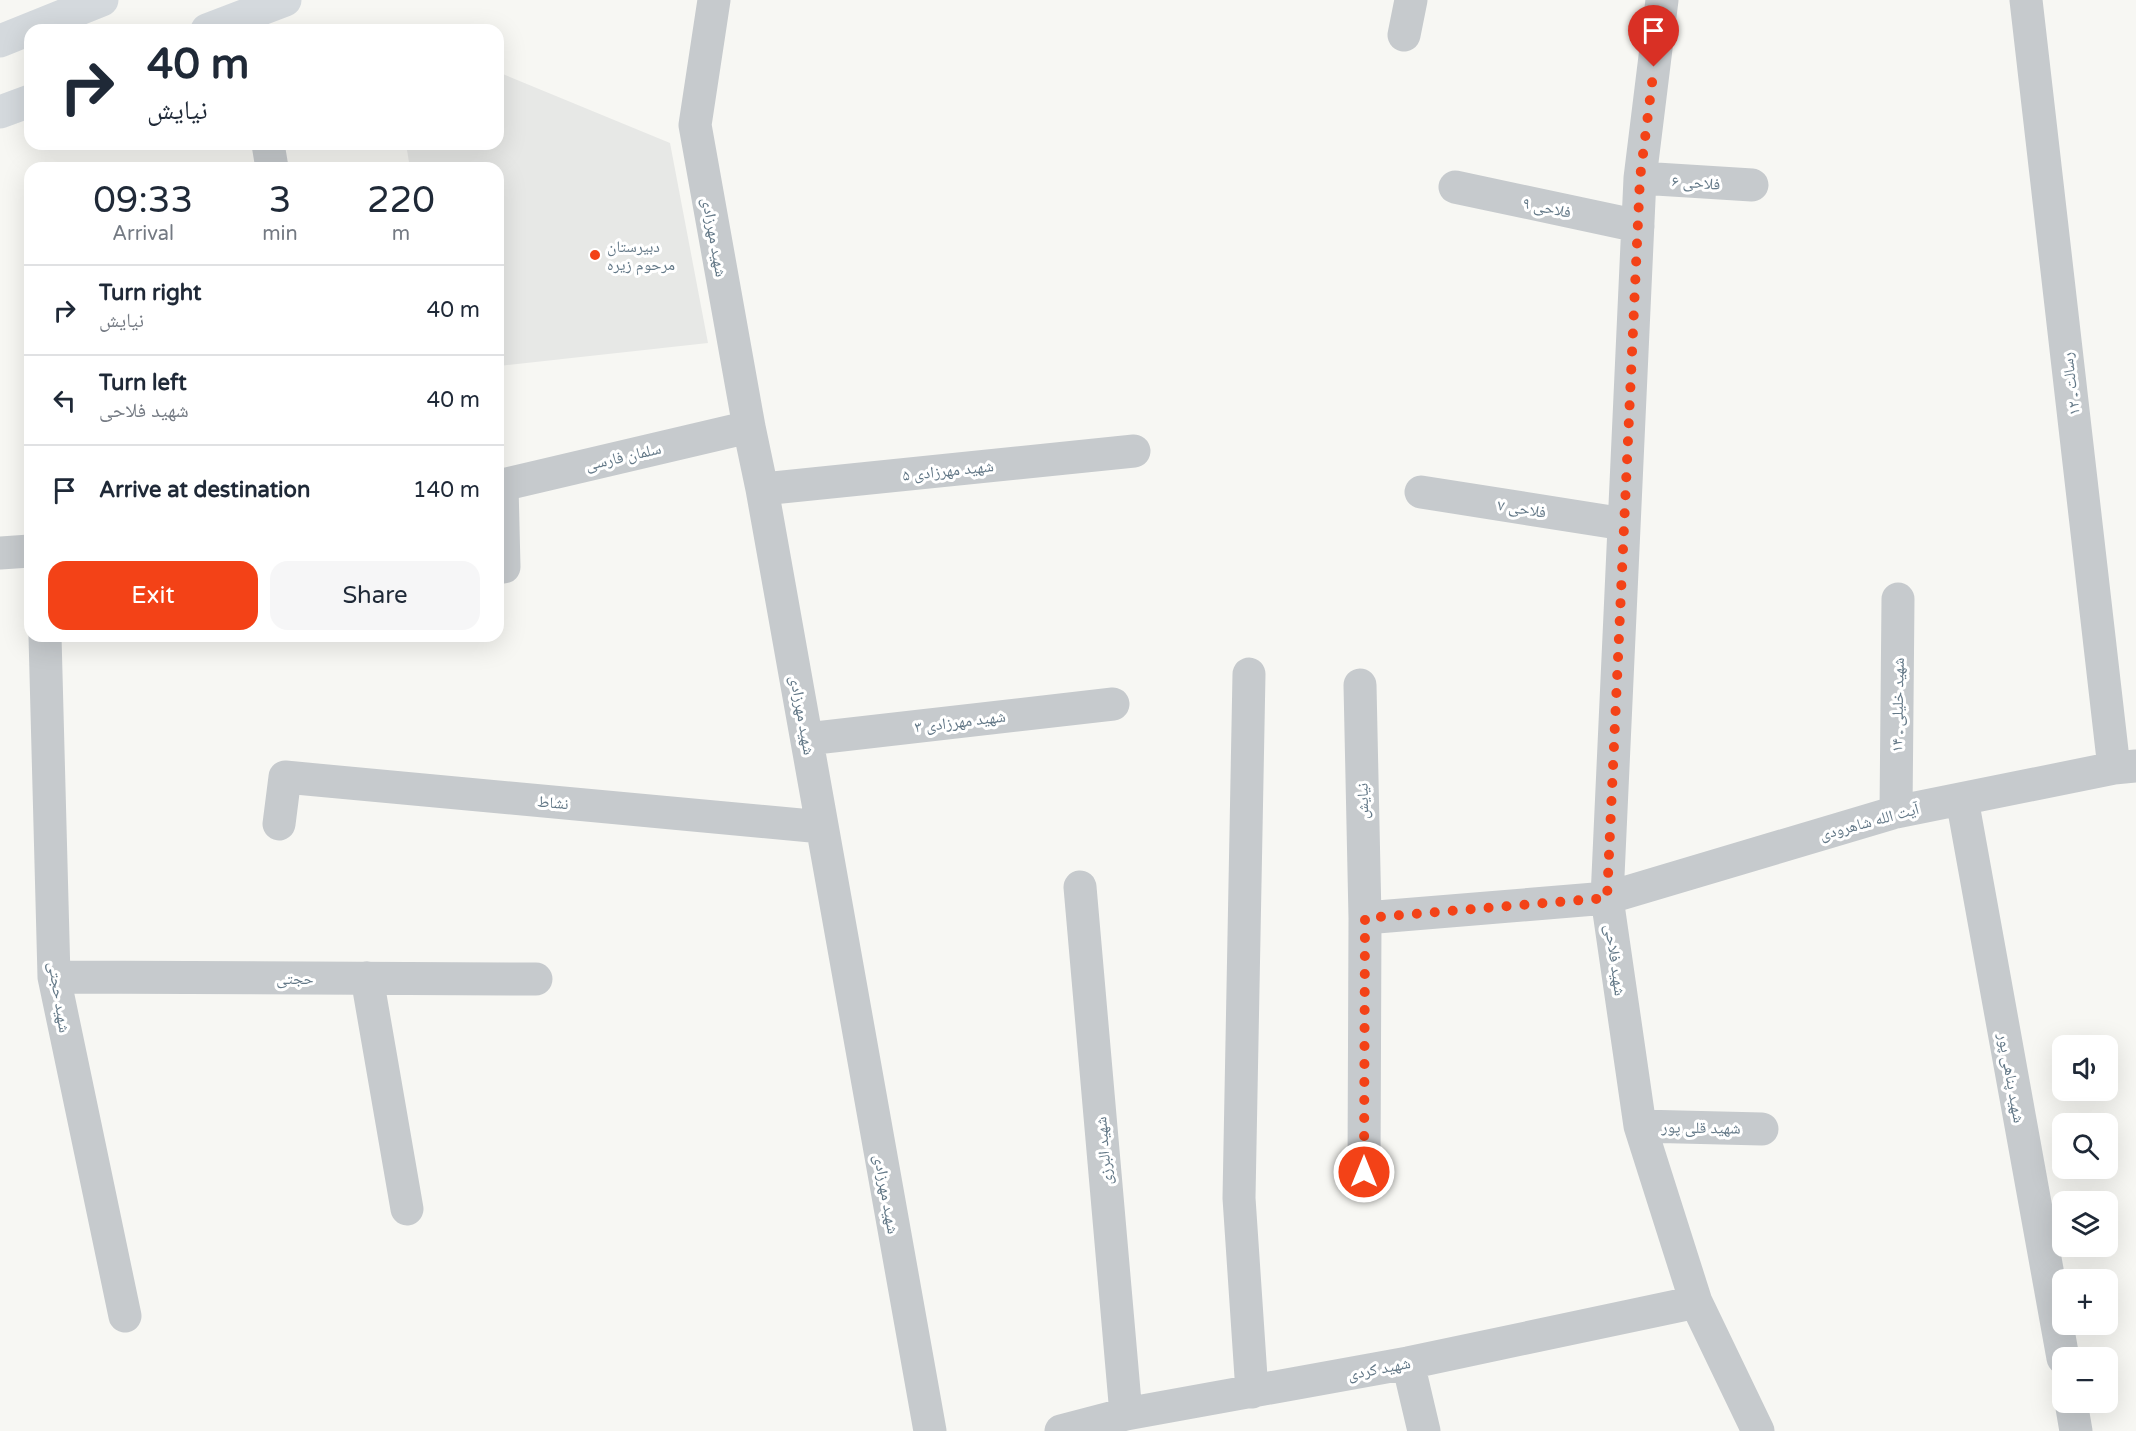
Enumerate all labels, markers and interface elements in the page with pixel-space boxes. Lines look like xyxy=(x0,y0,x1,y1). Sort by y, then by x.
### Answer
pin xyxy=(1628,5,1679,67)
icon: arrive xyxy=(1637,14,1670,47)
text: 40 m xyxy=(147,39,249,90)
icon: right xyxy=(48,48,126,126)
text: نیایش xyxy=(147,94,208,127)
street label: فلاحی ۶ xyxy=(1671,171,1721,195)
text: 09:33 xyxy=(93,179,193,222)
text: 3 xyxy=(269,179,291,222)
text: 220 xyxy=(367,179,435,222)
street label: فلاحی ۹ xyxy=(1521,193,1573,223)
street label: شهید مهرزادی xyxy=(697,196,731,279)
text: Arrival xyxy=(112,222,174,246)
text: min xyxy=(262,222,298,246)
text: m xyxy=(392,222,410,246)
place label: دبیرستان مرحوم زیره xyxy=(607,237,675,275)
marker: دبیرستان مرحوم زیره xyxy=(588,248,602,262)
text: Turn right xyxy=(99,280,201,306)
icon: right xyxy=(48,294,81,327)
text: 40 m xyxy=(426,297,480,323)
text: نیایش xyxy=(99,309,144,333)
street label: رسالت ـ ۱۲ xyxy=(2057,351,2085,417)
text: Turn left xyxy=(99,370,187,396)
icon: left xyxy=(48,384,81,417)
text: 40 m xyxy=(426,387,480,413)
text: شهید فلاحی xyxy=(99,399,189,423)
street label: سلمان فارسی xyxy=(583,439,663,475)
street label: شهید مهرزادی ۵ xyxy=(901,456,995,486)
icon: arrive xyxy=(48,474,81,507)
text: Arrive at destination xyxy=(99,477,310,503)
text: 140 m xyxy=(413,477,480,503)
street label: فلاحی ۷ xyxy=(1496,495,1548,523)
button: Exit xyxy=(48,561,258,630)
button: Share xyxy=(270,561,480,630)
street label: شهید خلیلی ـ ۱۴ xyxy=(1887,657,1909,753)
street label: شهید مهرزادی xyxy=(785,674,819,757)
street label: شهید مهرزادی ۳ xyxy=(913,706,1007,738)
street label: نیایش xyxy=(1353,783,1373,819)
street label: نشاط xyxy=(536,792,569,814)
street label: آیت الله شاهرودی xyxy=(1817,799,1922,845)
street label: شهید فلاحی xyxy=(1600,923,1630,997)
street label: شهید حجتی xyxy=(44,960,74,1034)
street label: حجتی xyxy=(276,969,314,989)
street label: شهید پناهی پور xyxy=(1993,1031,2029,1125)
map controls xyxy=(2052,1035,2118,1413)
button: sound xyxy=(2052,1035,2118,1101)
button: search xyxy=(2052,1113,2118,1179)
street label: شهید البرزی xyxy=(1091,1116,1117,1186)
street label: شهید قلی پور xyxy=(1660,1117,1741,1139)
position arrow xyxy=(1332,1140,1396,1204)
street label: شهید مهرزادی xyxy=(869,1153,903,1236)
button: layers xyxy=(2052,1191,2118,1257)
button: + xyxy=(2052,1269,2118,1335)
button: − xyxy=(2052,1347,2118,1413)
street label: شهید کردی xyxy=(1346,1353,1412,1385)

